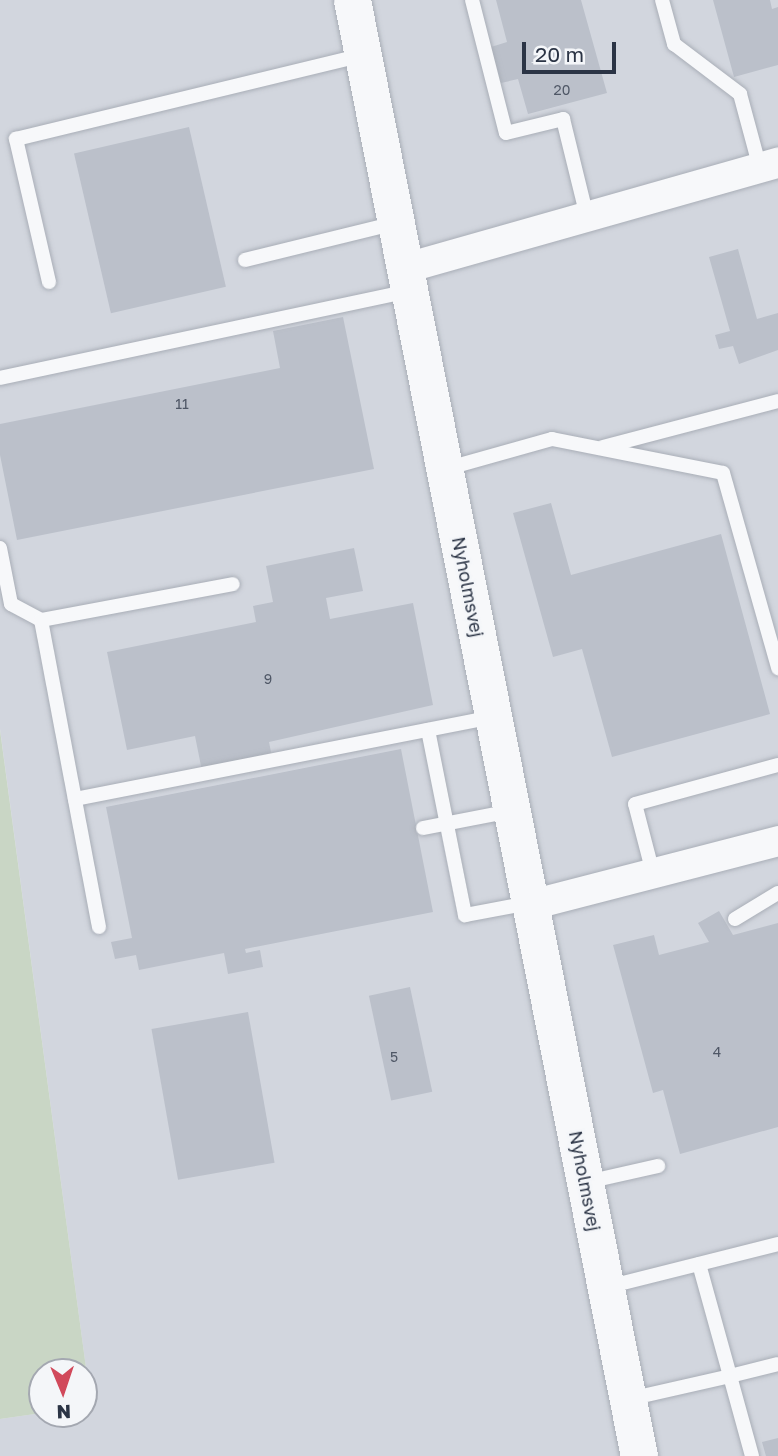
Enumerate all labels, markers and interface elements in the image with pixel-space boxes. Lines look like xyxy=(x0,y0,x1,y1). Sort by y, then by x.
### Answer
scale bar xyxy=(526,28,620,72)
text: 20 m xyxy=(535,41,584,67)
house number: 20 xyxy=(554,82,570,98)
house number: 11 xyxy=(175,396,189,412)
street label: Nyholmsvej xyxy=(448,535,488,639)
house number: 9 xyxy=(264,671,272,687)
house number: 4 xyxy=(713,1044,721,1060)
house number: 5 xyxy=(390,1049,398,1065)
street label: Nyholmsvej xyxy=(565,1129,605,1233)
north arrow xyxy=(28,1358,98,1428)
text: N xyxy=(56,1401,71,1424)

